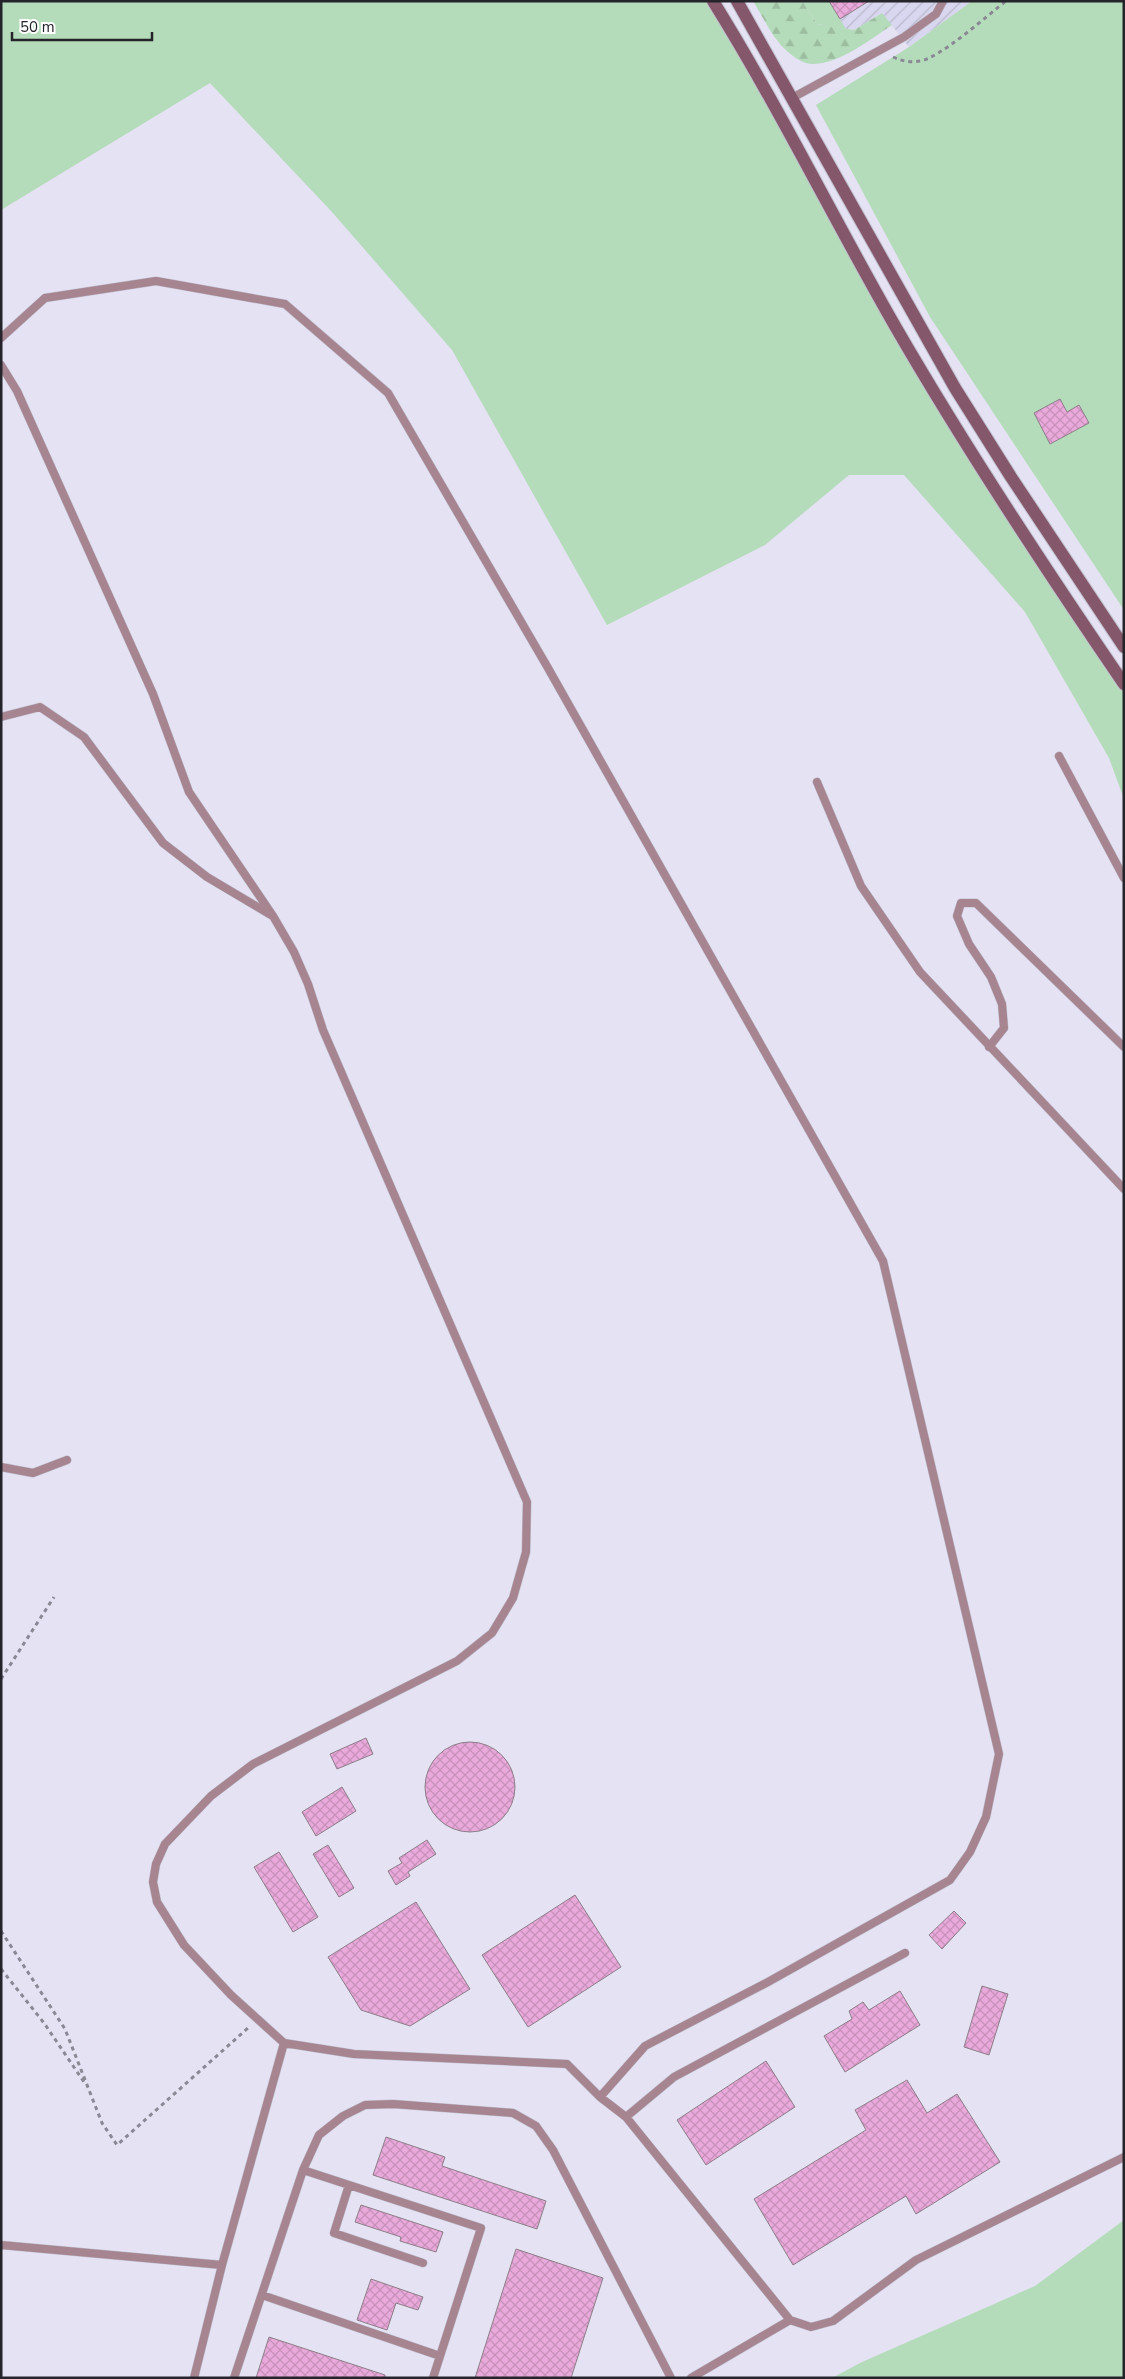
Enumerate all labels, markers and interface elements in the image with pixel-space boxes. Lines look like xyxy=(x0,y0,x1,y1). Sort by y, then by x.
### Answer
scale bar xyxy=(12,10,152,42)
text: 50 m xyxy=(20,17,55,37)

